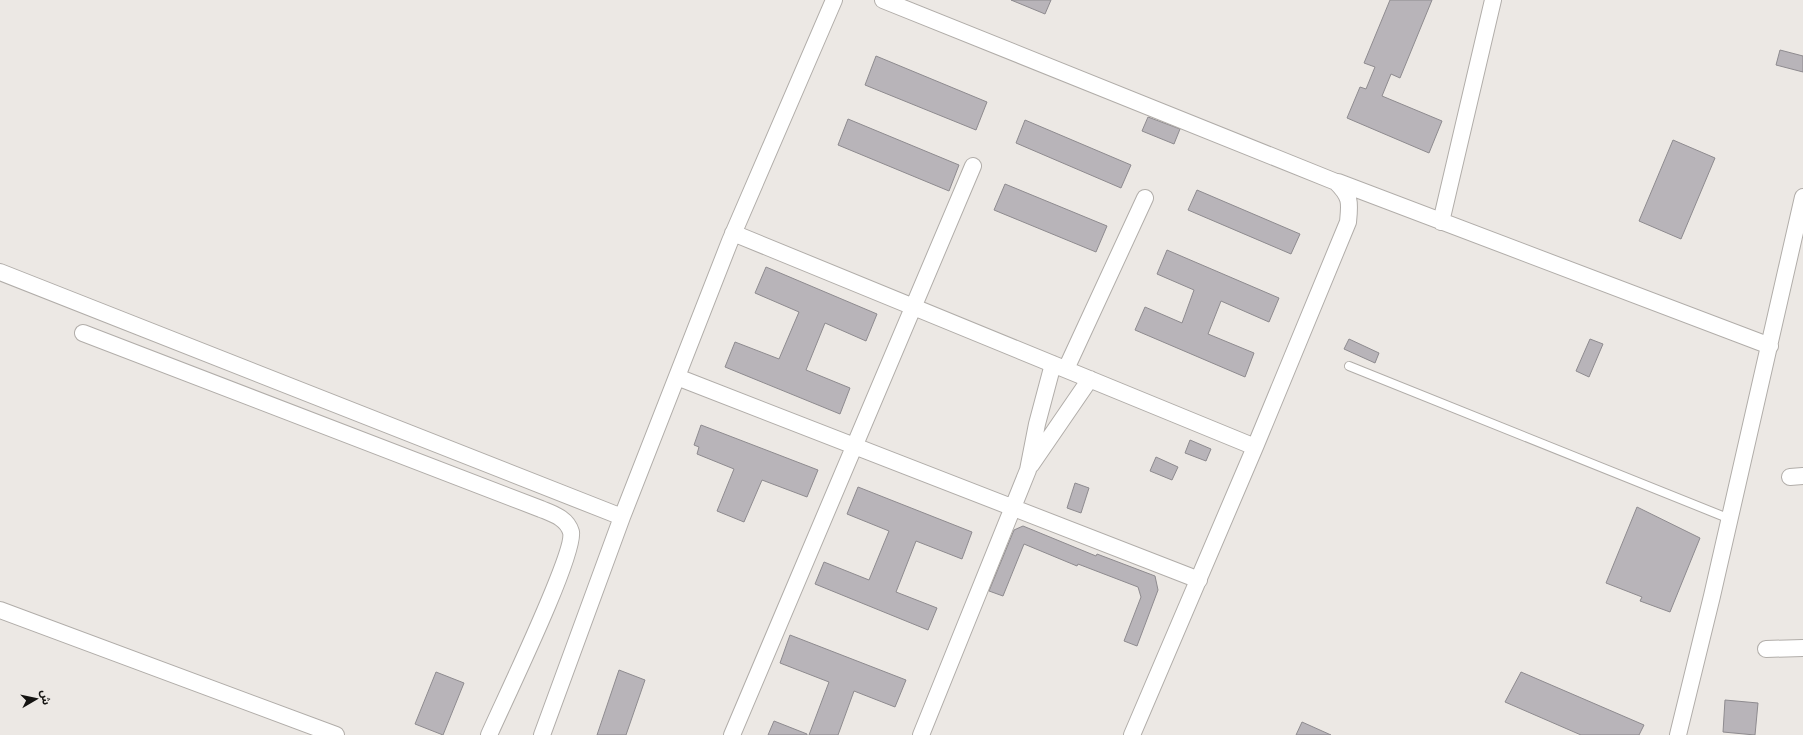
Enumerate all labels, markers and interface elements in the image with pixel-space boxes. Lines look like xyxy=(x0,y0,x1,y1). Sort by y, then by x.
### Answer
north arrow xyxy=(16,679,56,719)
text: ش xyxy=(38,689,53,706)

